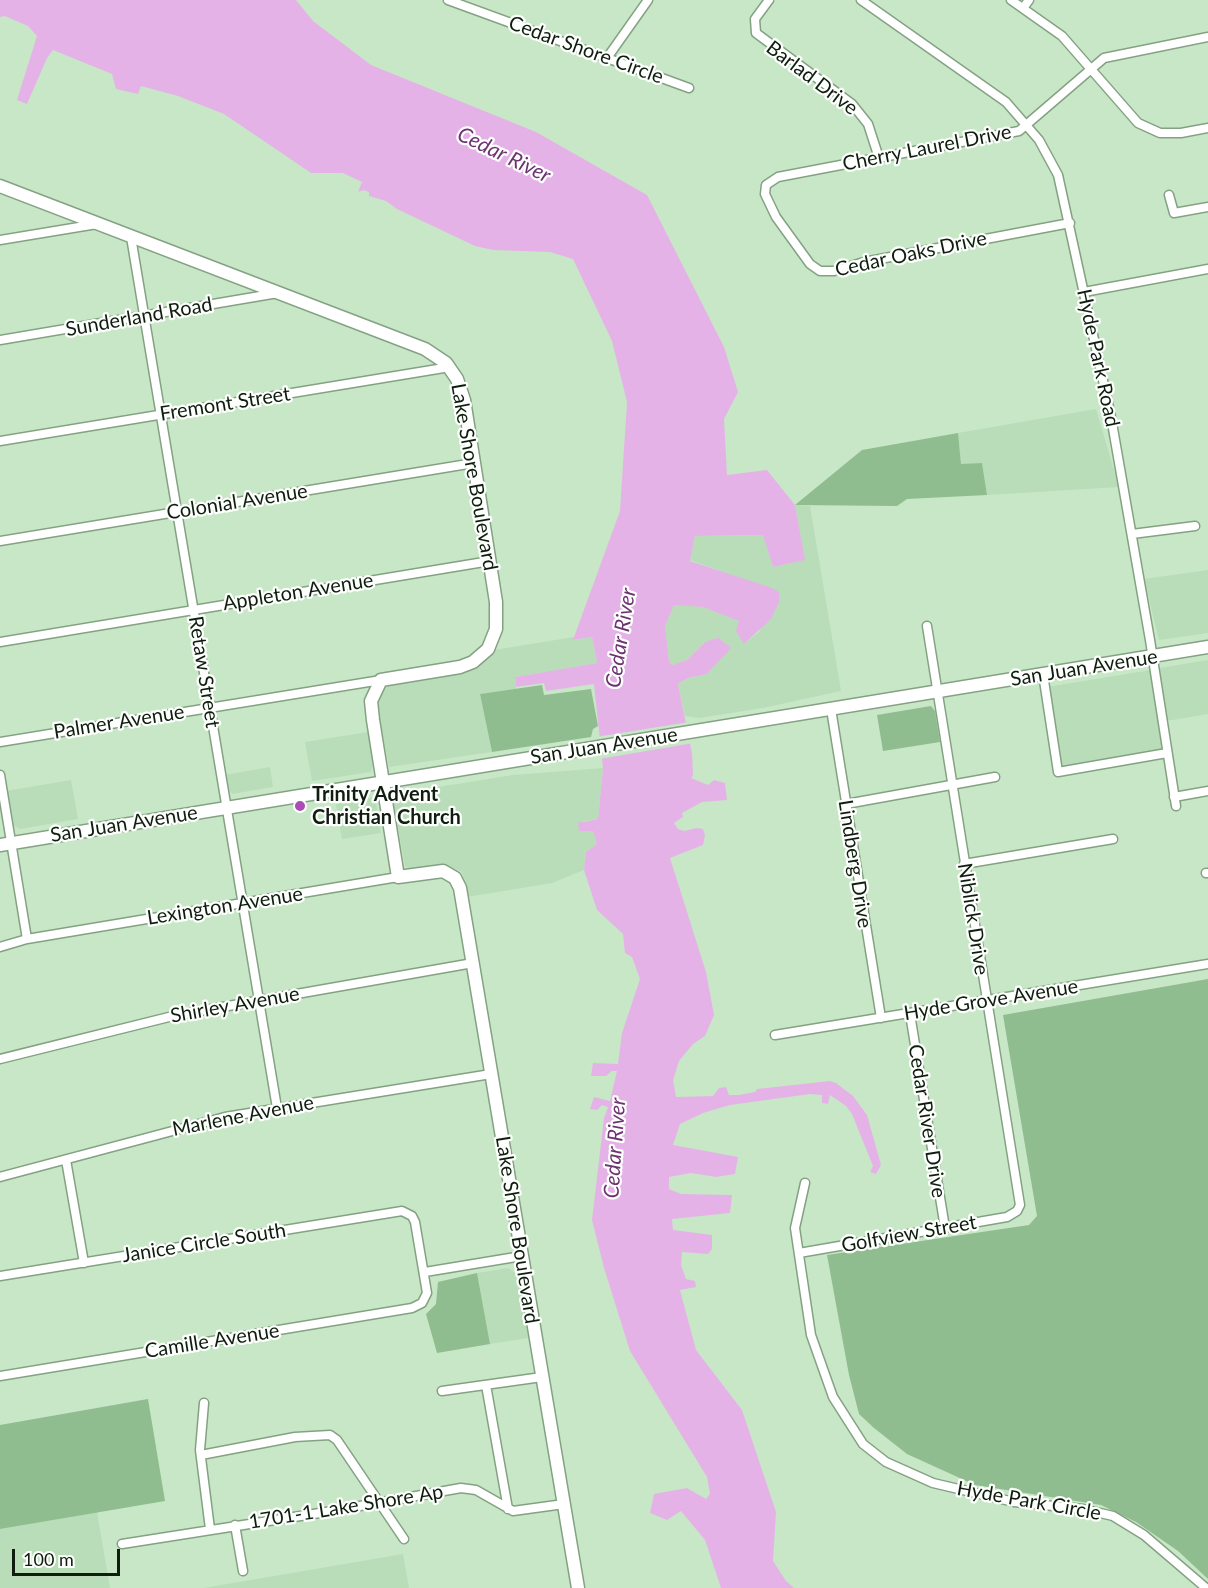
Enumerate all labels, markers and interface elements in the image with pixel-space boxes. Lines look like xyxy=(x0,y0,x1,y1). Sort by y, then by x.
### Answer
street label: Cedar Shore Circle xyxy=(505,11,667,89)
street label: Barlad Drive xyxy=(761,36,863,120)
street label: Cherry Laurel Drive xyxy=(841,120,1013,176)
water label: Cedar River xyxy=(453,122,555,188)
street label: Cedar Oaks Drive xyxy=(833,226,989,282)
street label: Hyde Park Road xyxy=(1072,287,1124,429)
street label: Sunderland Road xyxy=(64,292,214,342)
street label: Fremont Street xyxy=(158,382,292,426)
street label: Lake Shore Boulevard xyxy=(446,382,502,572)
street label: Colonial Avenue xyxy=(165,479,309,525)
street label: Appleton Avenue xyxy=(221,568,375,616)
water label: Cedar River xyxy=(601,586,641,690)
street label: Retaw Street xyxy=(183,614,225,730)
street label: San Juan Avenue xyxy=(1009,645,1159,691)
street label: Palmer Avenue xyxy=(52,700,186,744)
street label: San Juan Avenue xyxy=(529,723,679,769)
place label: Trinity Advent Christian Church xyxy=(312,783,461,830)
street label: Lindberg Drive xyxy=(833,798,877,930)
marker: Trinity Advent Christian Church xyxy=(293,799,307,813)
street label: San Juan Avenue xyxy=(49,801,199,847)
street label: Niblick Drive xyxy=(952,861,994,977)
street label: Lexington Avenue xyxy=(145,882,305,930)
street label: Hyde Grove Avenue xyxy=(902,974,1080,1026)
street label: Shirley Avenue xyxy=(169,982,301,1028)
street label: Cedar River Drive xyxy=(903,1043,951,1199)
street label: Marlene Avenue xyxy=(170,1090,316,1142)
water label: Cedar River xyxy=(599,1097,631,1199)
street label: Lake Shore Boulevard xyxy=(490,1134,544,1326)
street label: Golfview Street xyxy=(840,1210,978,1258)
street label: Janice Circle South xyxy=(120,1218,288,1268)
street label: Camille Avenue xyxy=(143,1319,281,1363)
street label: Hyde Park Circle xyxy=(955,1477,1103,1525)
street label: 1701-1 Lake Shore Ap xyxy=(247,1480,445,1534)
scale bar xyxy=(15,1537,123,1575)
text: 100 m xyxy=(23,1548,74,1570)

